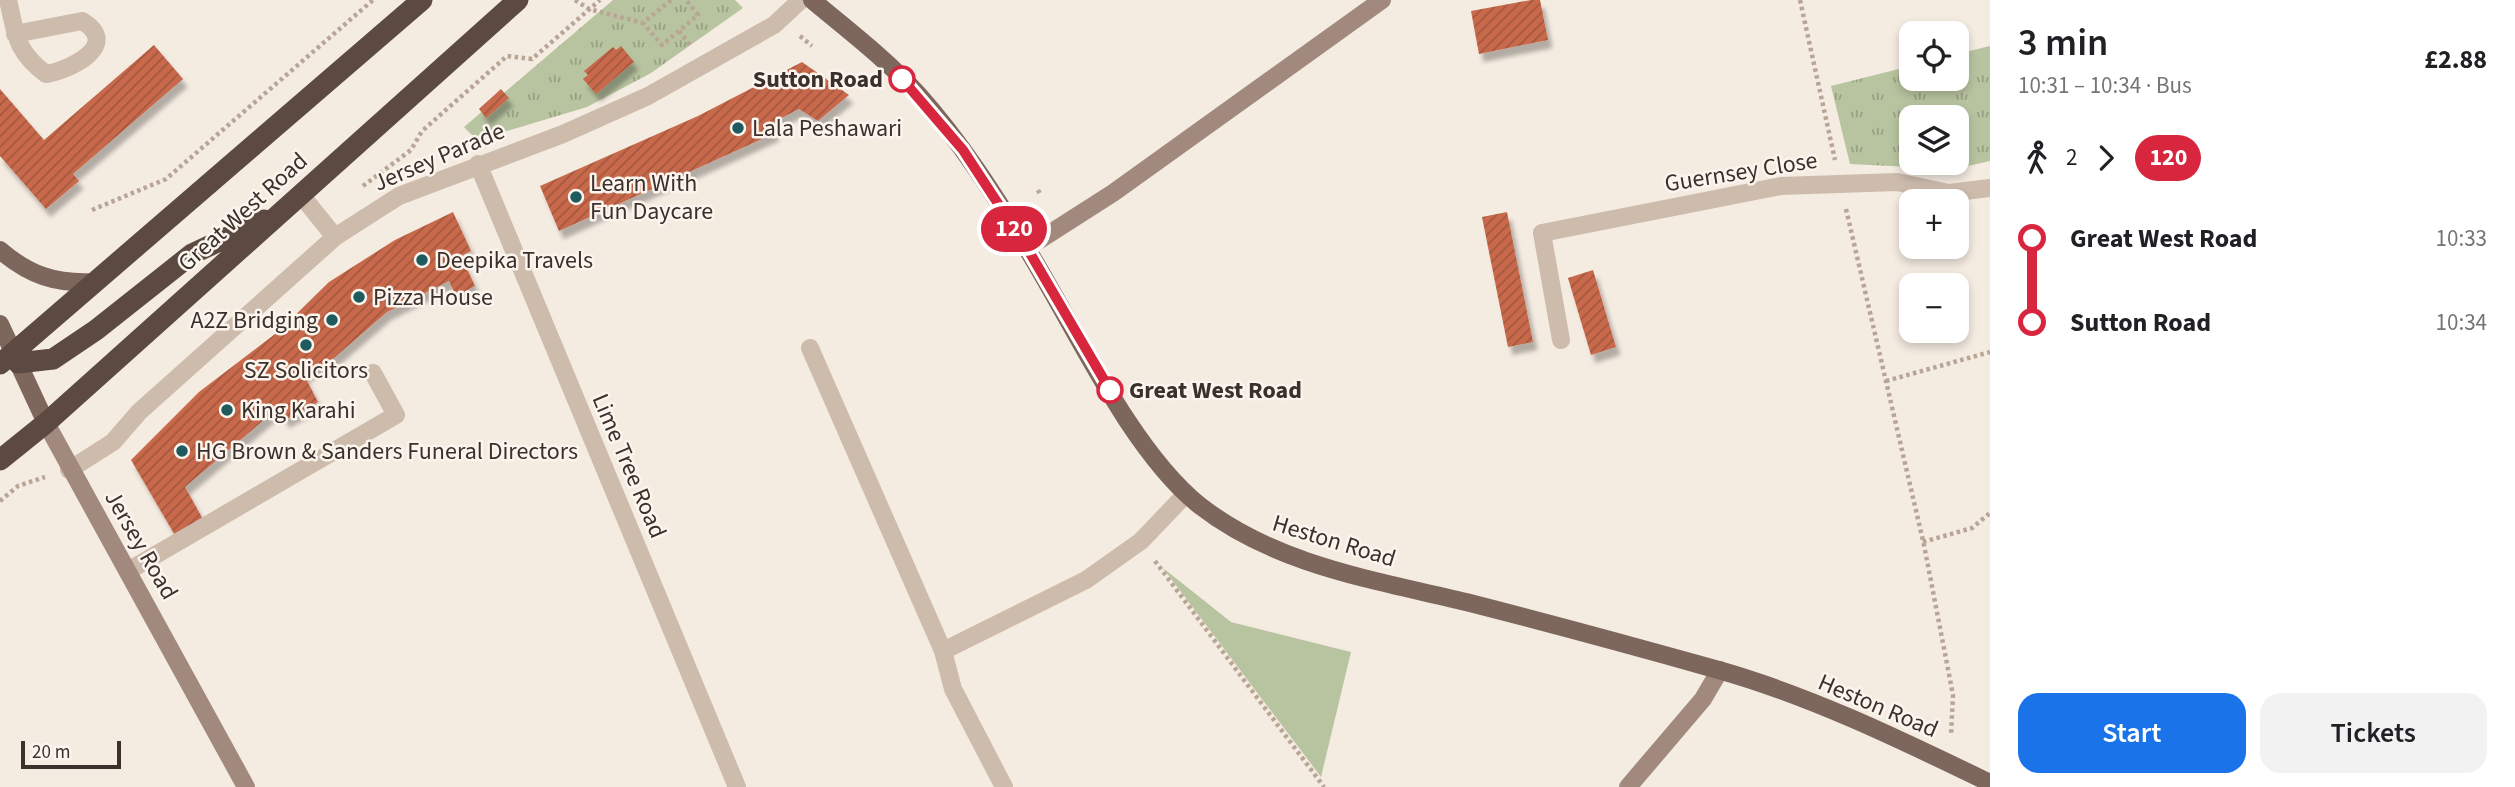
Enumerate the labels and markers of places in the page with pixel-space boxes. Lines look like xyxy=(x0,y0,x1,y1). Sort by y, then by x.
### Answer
place label: Sutton Road xyxy=(753,62,883,97)
marker: Sutton Road xyxy=(889,66,915,92)
place label: Lala Peshawari xyxy=(752,111,902,146)
marker: Lala Peshawari xyxy=(730,120,746,136)
place label: Learn With Fun Daycare xyxy=(590,166,713,229)
marker: Learn With Fun Daycare xyxy=(568,189,584,205)
place label: Deepika Travels xyxy=(436,243,593,278)
marker: Deepika Travels xyxy=(414,252,430,268)
place label: Pizza House xyxy=(373,280,493,315)
marker: Pizza House xyxy=(351,289,367,305)
place label: A2Z Bridging xyxy=(190,303,318,338)
marker: A2Z Bridging xyxy=(324,312,340,328)
marker: SZ Solicitors xyxy=(298,337,314,353)
place label: SZ Solicitors xyxy=(244,353,368,388)
place label: Great West Road xyxy=(1129,373,1302,408)
marker: Great West Road xyxy=(1097,377,1123,403)
place label: King Karahi xyxy=(241,393,356,428)
marker: King Karahi xyxy=(219,402,235,418)
place label: HG Brown & Sanders Funeral Directors xyxy=(196,434,578,469)
marker: HG Brown & Sanders Funeral Directors xyxy=(174,443,190,459)

